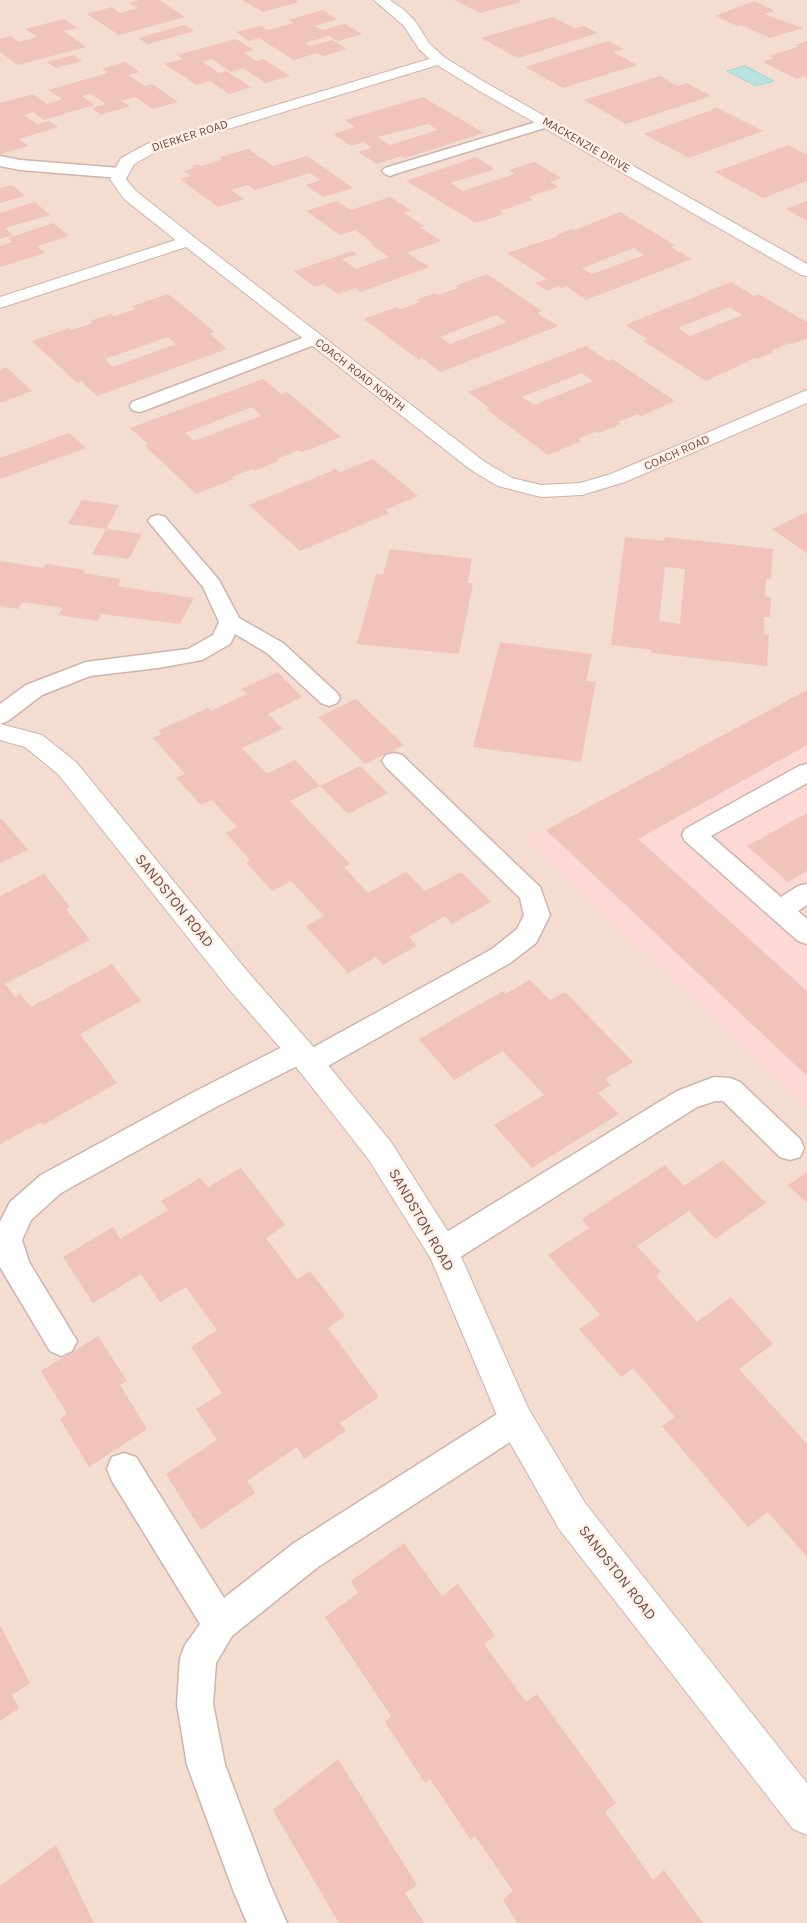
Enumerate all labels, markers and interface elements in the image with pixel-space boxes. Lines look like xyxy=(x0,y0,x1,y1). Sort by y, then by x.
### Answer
street label: MACKENZIE DRIVE xyxy=(540,114,632,176)
street label: DIERKER ROAD xyxy=(150,117,230,155)
street label: COACH ROAD NORTH xyxy=(312,335,408,415)
street label: COACH ROAD xyxy=(642,432,712,474)
street label: SANDSTON ROAD xyxy=(131,851,217,951)
street label: SANDSTON ROAD xyxy=(384,1166,458,1274)
street label: SANDSTON ROAD xyxy=(574,1522,660,1624)

